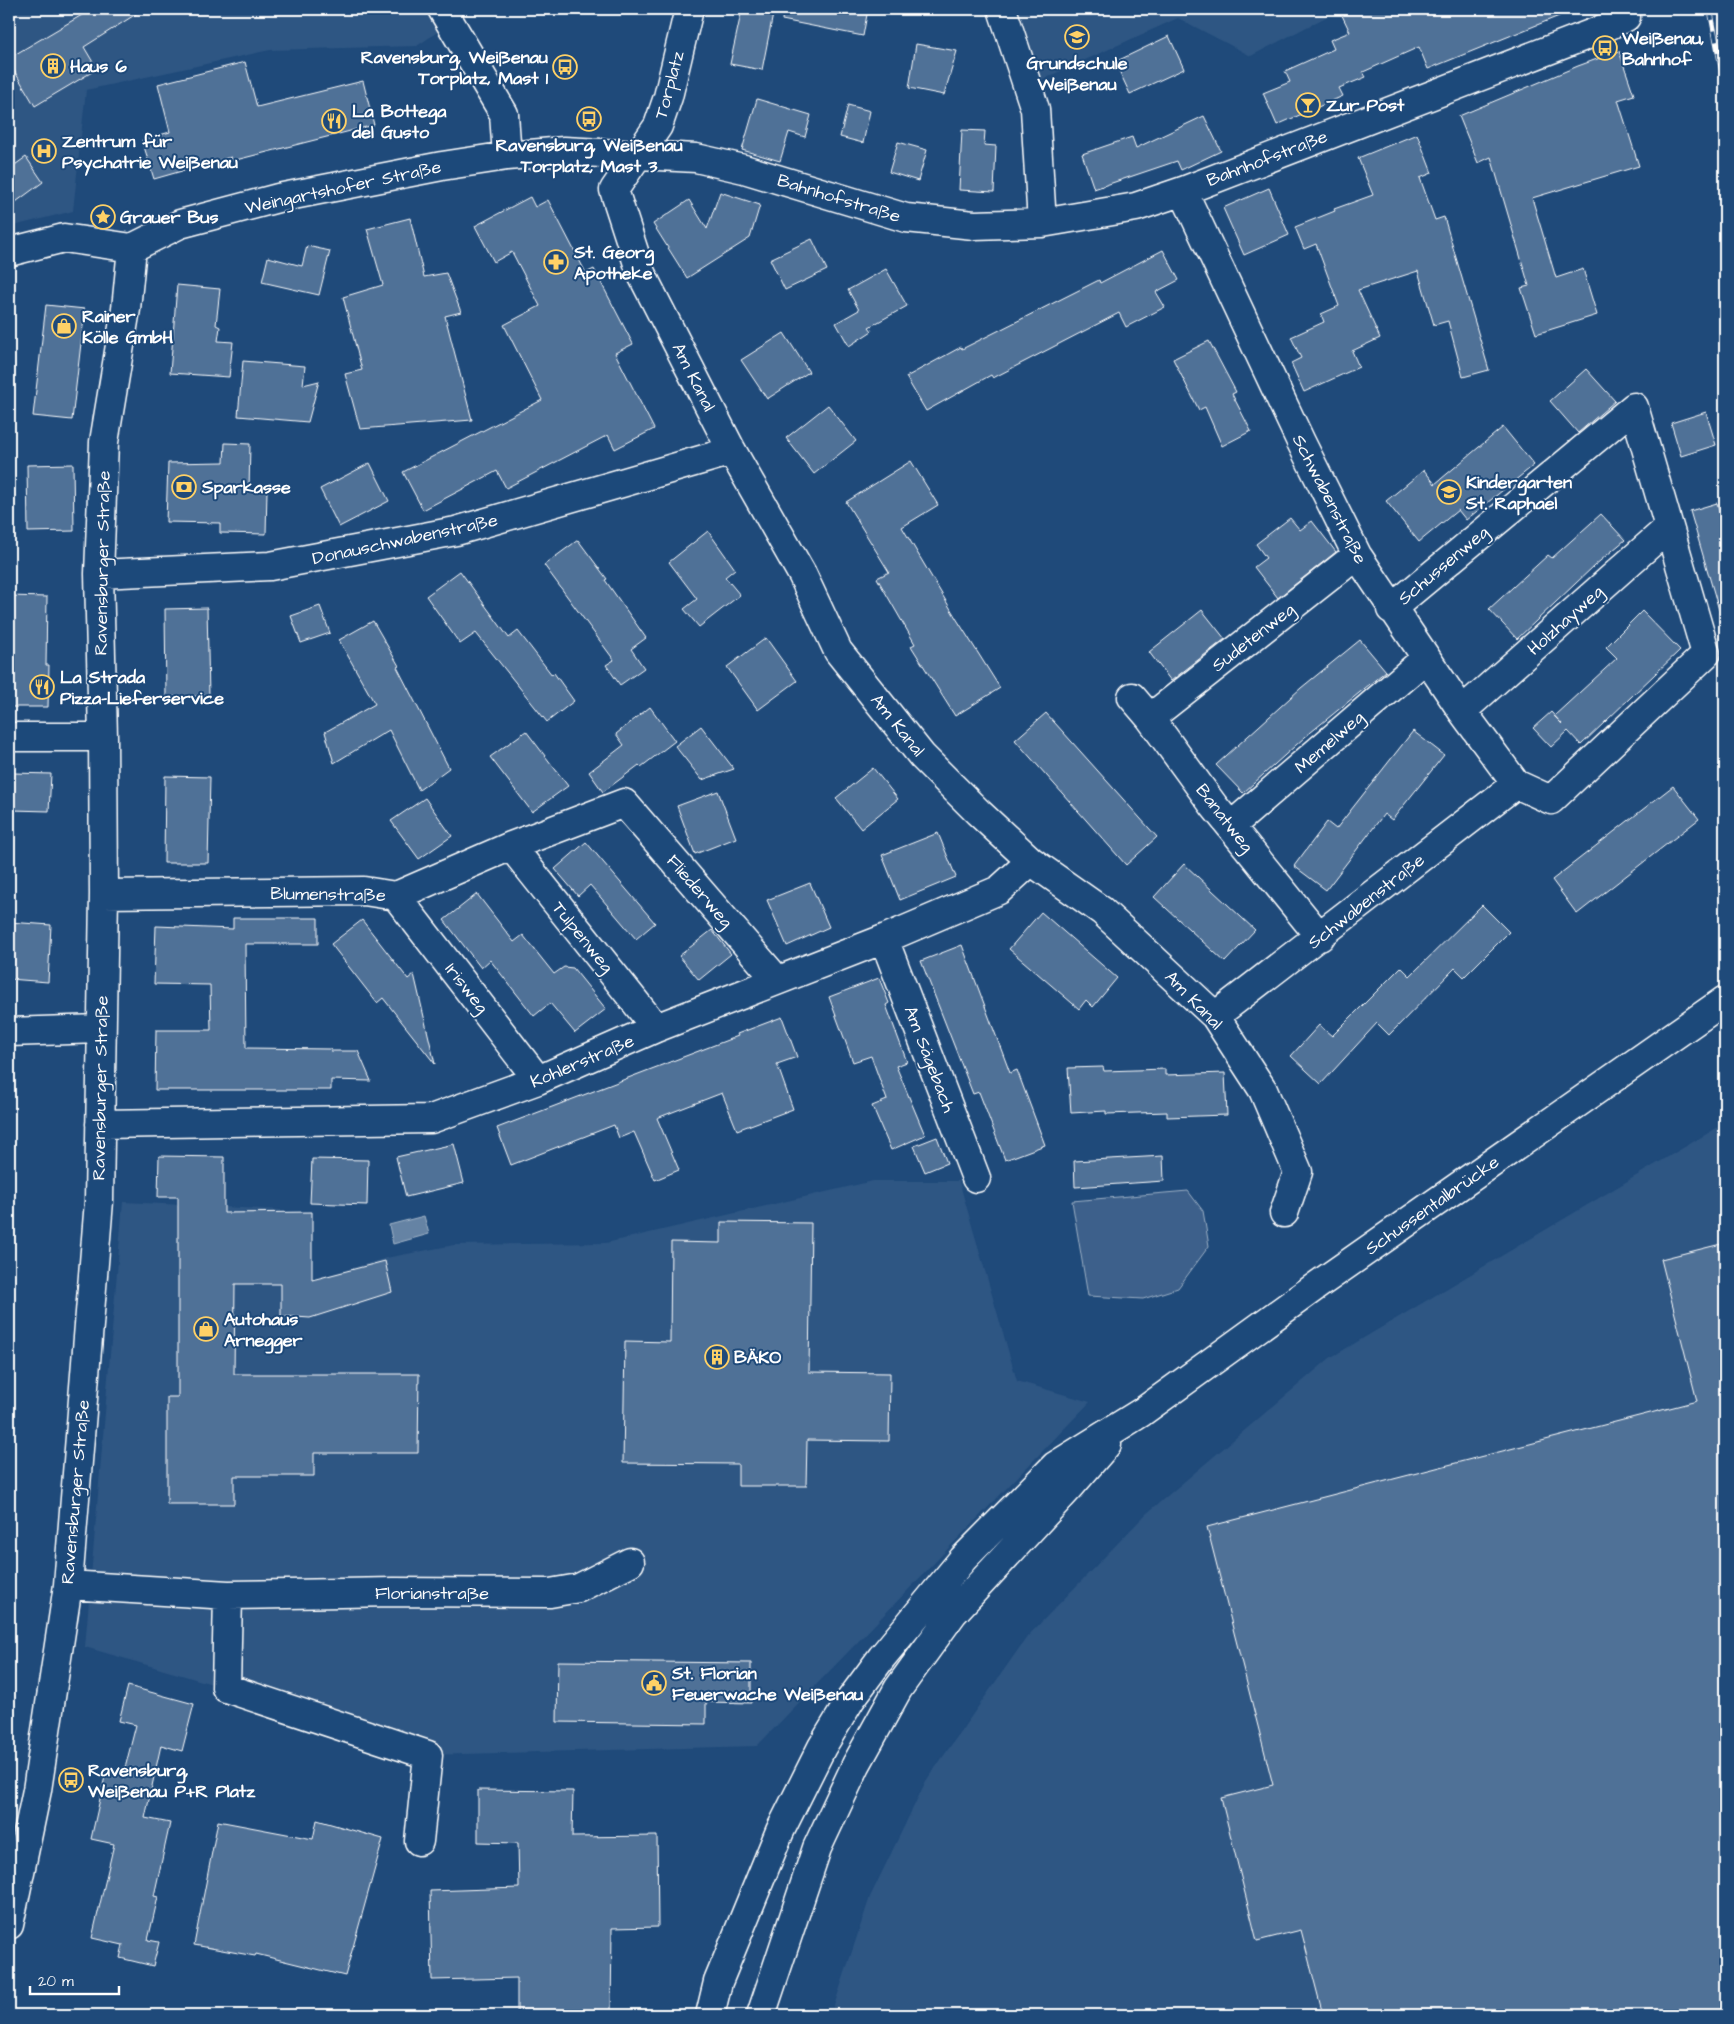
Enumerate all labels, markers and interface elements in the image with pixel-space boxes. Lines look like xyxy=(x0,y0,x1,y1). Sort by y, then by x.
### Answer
school or university icon: Grundschule Weißenau xyxy=(1064,24,1090,50)
place label: Weißenau, Bahnhof xyxy=(1621,26,1704,72)
bus stop icon: Weißenau, Bahnhof xyxy=(1592,35,1618,61)
place label: Ravensburg, Weißenau Torplatz, Mast 1 xyxy=(361,45,549,91)
street label: Torplatz xyxy=(648,48,691,122)
place label: Grundschule Weißenau xyxy=(1027,51,1128,97)
building icon: Haus 6 xyxy=(40,53,66,79)
place label: Haus 6 xyxy=(70,54,127,79)
bus stop icon: Ravensburg, Weißenau Torplatz, Mast 1 xyxy=(552,54,578,80)
bar icon: Zur Post xyxy=(1295,92,1321,118)
place label: Zur Post xyxy=(1326,93,1405,118)
place label: La Bottega del Gusto xyxy=(351,99,447,145)
bus stop icon: Ravensburg, Weißenau Torplatz, Mast 3 xyxy=(576,106,602,132)
restaurant icon: La Bottega del Gusto xyxy=(321,108,347,134)
street label: Bahnhofstraße xyxy=(1203,124,1331,193)
place label: Zentrum für Psychatrie Weißenau xyxy=(62,129,238,176)
place label: Ravensburg, Weißenau Torplatz, Mast 3 xyxy=(495,133,683,179)
hospital icon: Zentrum für Psychatrie Weißenau xyxy=(31,138,57,164)
street label: Weingartshofer Straße xyxy=(243,154,444,222)
street label: Bahnhofstraße xyxy=(774,168,904,229)
place icon: Grauer Bus xyxy=(90,204,116,230)
place label: Grauer Bus xyxy=(120,205,219,230)
place label: St. Georg Apotheke xyxy=(573,240,655,286)
pharmacy icon: St. Georg Apotheke xyxy=(543,249,569,275)
place label: Rainer Kölle GmbH xyxy=(82,304,173,350)
shop icon: Rainer Kölle GmbH xyxy=(51,313,77,339)
street label: Am Kanal xyxy=(666,339,722,416)
street label: Schwabenstraße xyxy=(1286,430,1373,569)
street label: Ravensburger Straße xyxy=(88,470,118,656)
place label: Kindergarten St. Raphael xyxy=(1465,470,1572,516)
bank icon: Sparkasse xyxy=(171,474,197,500)
place label: Sparkasse xyxy=(201,475,291,500)
school or university icon: Kindergarten St. Raphael xyxy=(1436,479,1462,505)
street label: Donauschwabenstraße xyxy=(310,508,500,571)
street label: Schussenweg xyxy=(1393,520,1495,612)
street label: Holzhayweg xyxy=(1522,580,1609,662)
street label: Sudetenweg xyxy=(1207,597,1301,679)
place label: La Strada Pizza-Lieferservice xyxy=(60,665,224,711)
restaurant icon: La Strada Pizza-Lieferservice xyxy=(29,674,55,700)
street label: Am Kanal xyxy=(865,689,931,762)
street label: Memelweg xyxy=(1289,705,1370,780)
street label: Banatweg xyxy=(1189,779,1259,859)
street label: Schwabenstraße xyxy=(1303,848,1430,955)
street label: Fliederweg xyxy=(660,849,739,934)
street label: Blumenstraße xyxy=(270,881,386,908)
street label: Tulpenweg xyxy=(545,896,619,979)
street label: Irisweg xyxy=(438,958,494,1019)
street label: Am Kanal xyxy=(1159,965,1228,1036)
street label: Ravensburger Straße xyxy=(86,995,116,1181)
street label: Am Sägebach xyxy=(897,1002,961,1116)
street label: Kohlerstraße xyxy=(527,1028,638,1095)
street label: Schussentalbrücke xyxy=(1360,1150,1505,1261)
place label: Autohaus Arnegger xyxy=(224,1307,303,1354)
shop icon: Autohaus Arnegger xyxy=(193,1316,219,1342)
building icon: BÄKO xyxy=(704,1344,730,1370)
place label: BÄKO xyxy=(734,1345,781,1370)
street label: Ravensburger Straße xyxy=(55,1399,97,1585)
street label: Florianstraße xyxy=(375,1581,489,1606)
place label: St. Florian Feuerwache Weißenau xyxy=(671,1661,863,1707)
public building icon: St. Florian Feuerwache Weißenau xyxy=(641,1670,667,1696)
place label: Ravensburg, Weißenau P+R Platz xyxy=(87,1758,256,1804)
bus stop icon: Ravensburg, Weißenau P+R Platz xyxy=(58,1767,84,1793)
scale bar xyxy=(30,1964,119,1996)
text: 20 m xyxy=(38,1971,74,1992)

